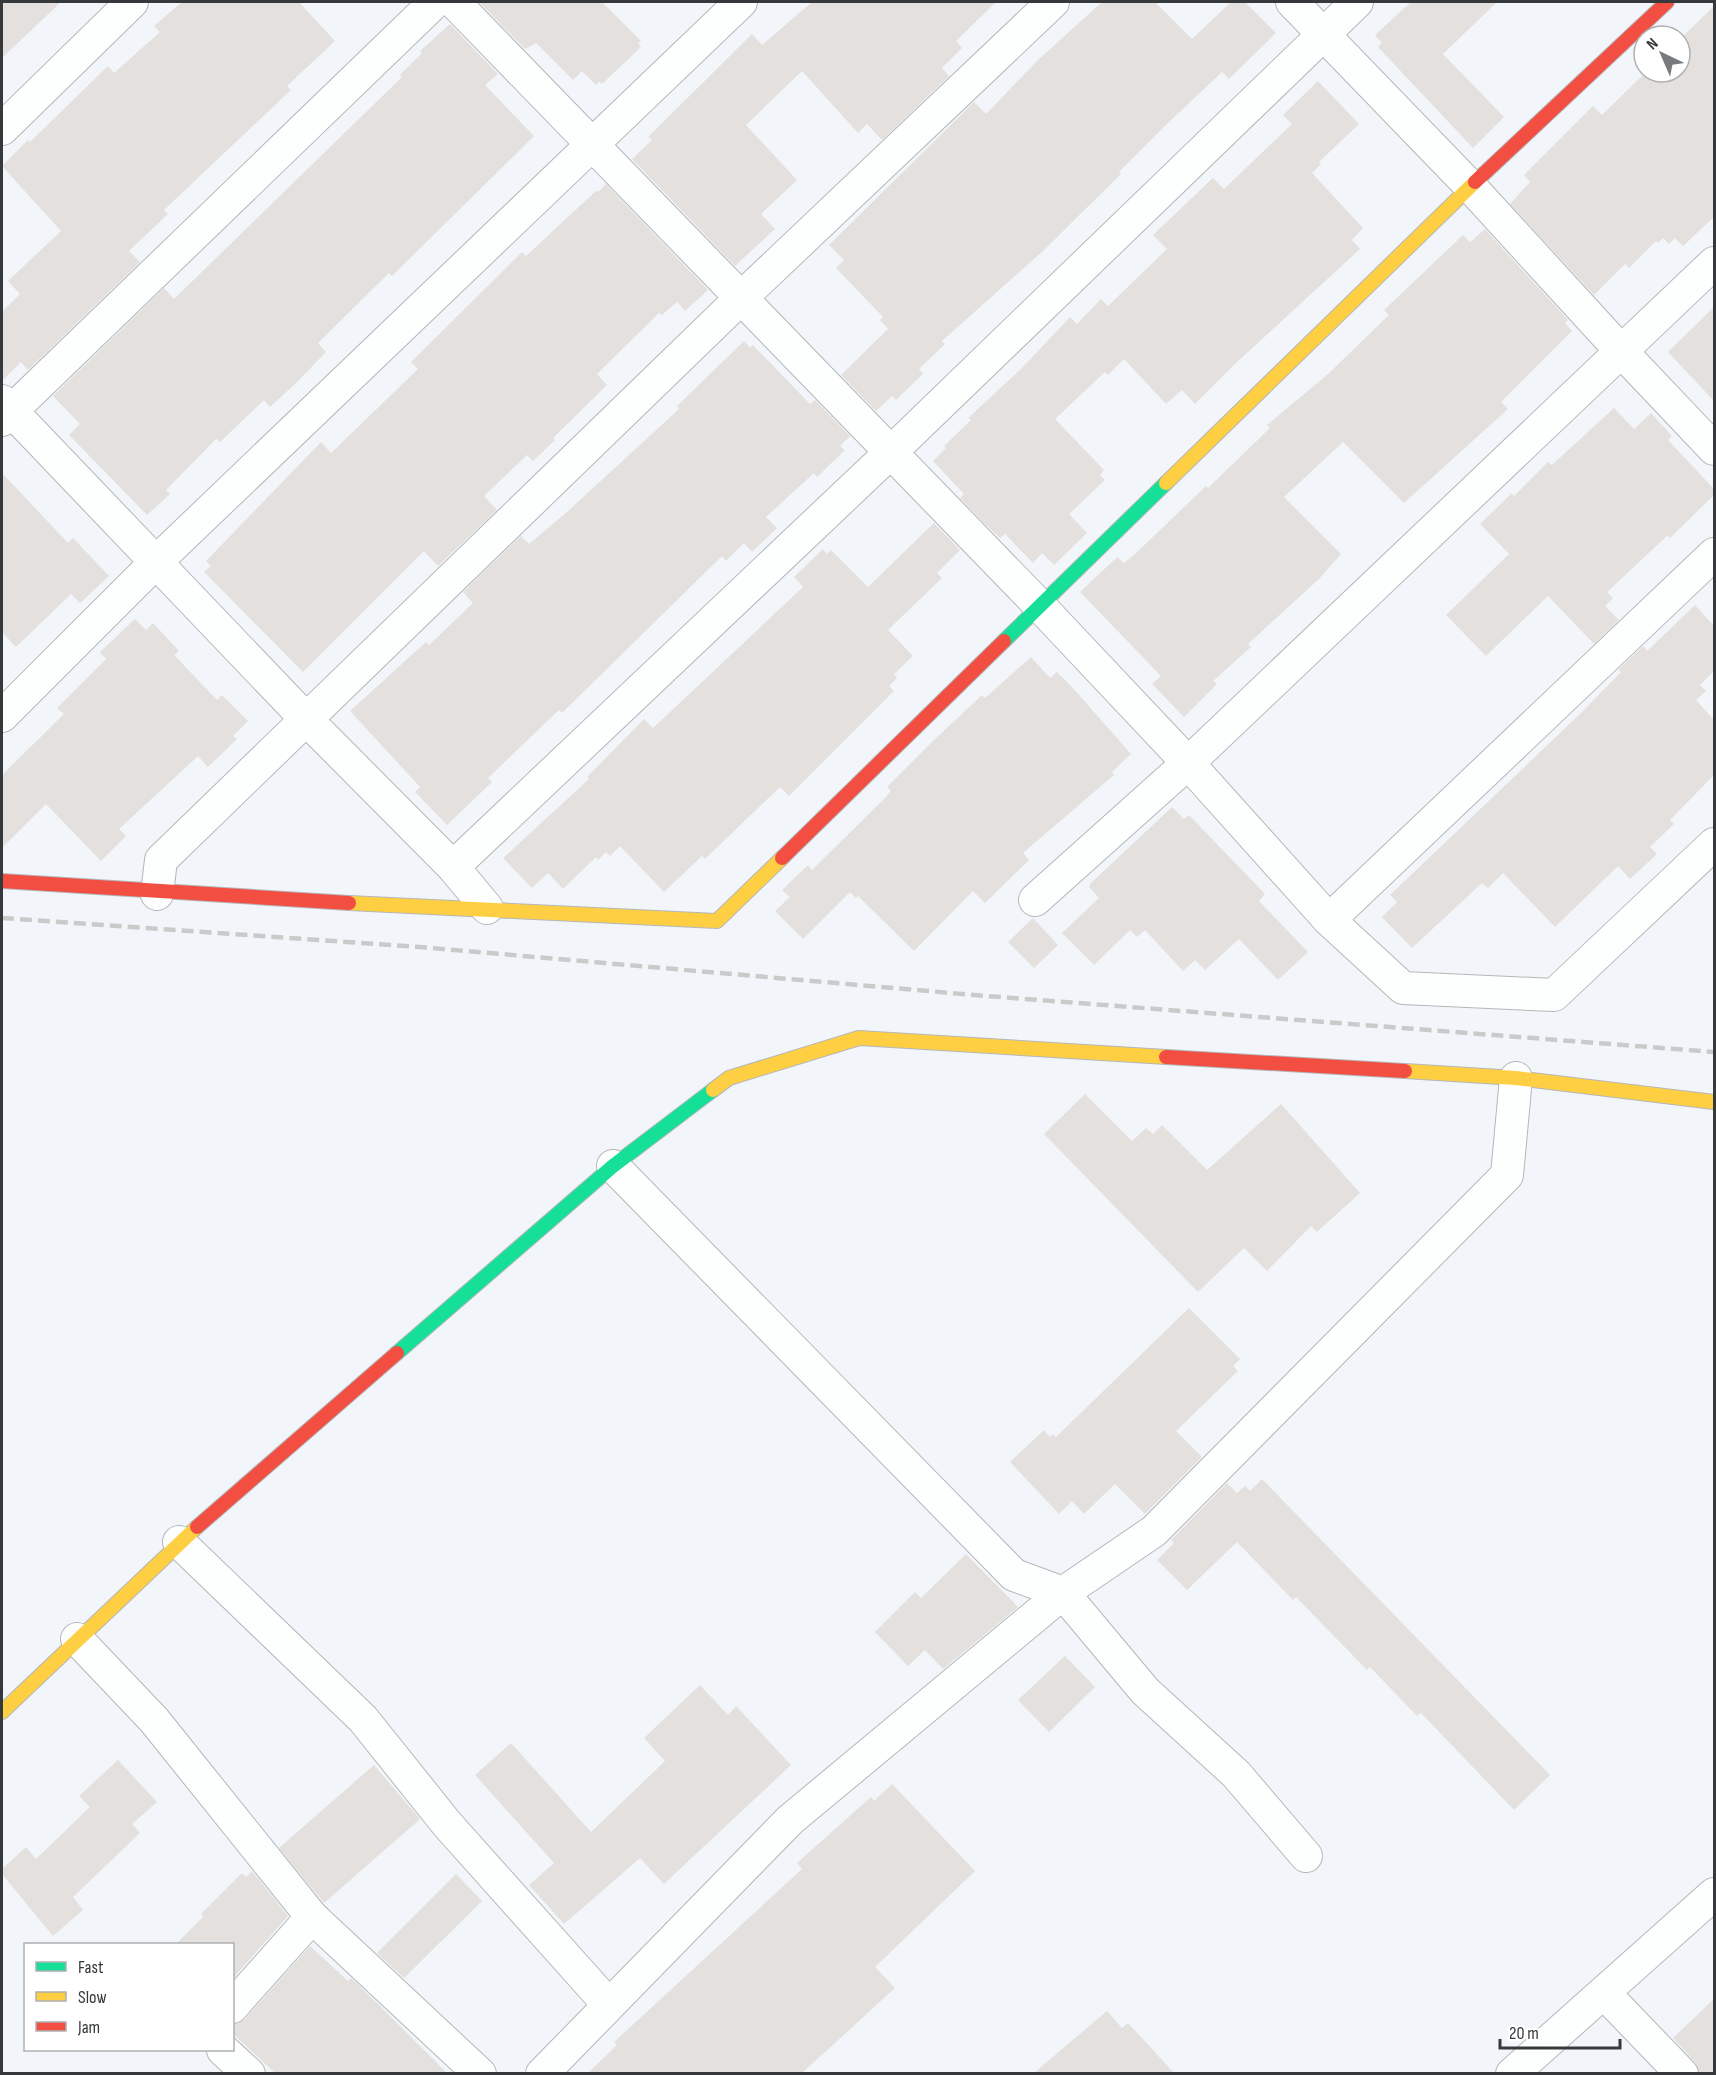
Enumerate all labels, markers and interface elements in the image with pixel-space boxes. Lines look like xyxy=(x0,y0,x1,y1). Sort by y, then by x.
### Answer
north arrow xyxy=(1632,24,1692,84)
text: N xyxy=(1643,34,1662,54)
legend xyxy=(24,1943,234,2051)
text: Fast xyxy=(78,1957,104,1978)
text: Slow xyxy=(78,1987,107,2008)
scale bar xyxy=(1500,2012,1620,2050)
text: Jam xyxy=(77,2017,100,2038)
text: 20 m xyxy=(1509,2023,1539,2044)

